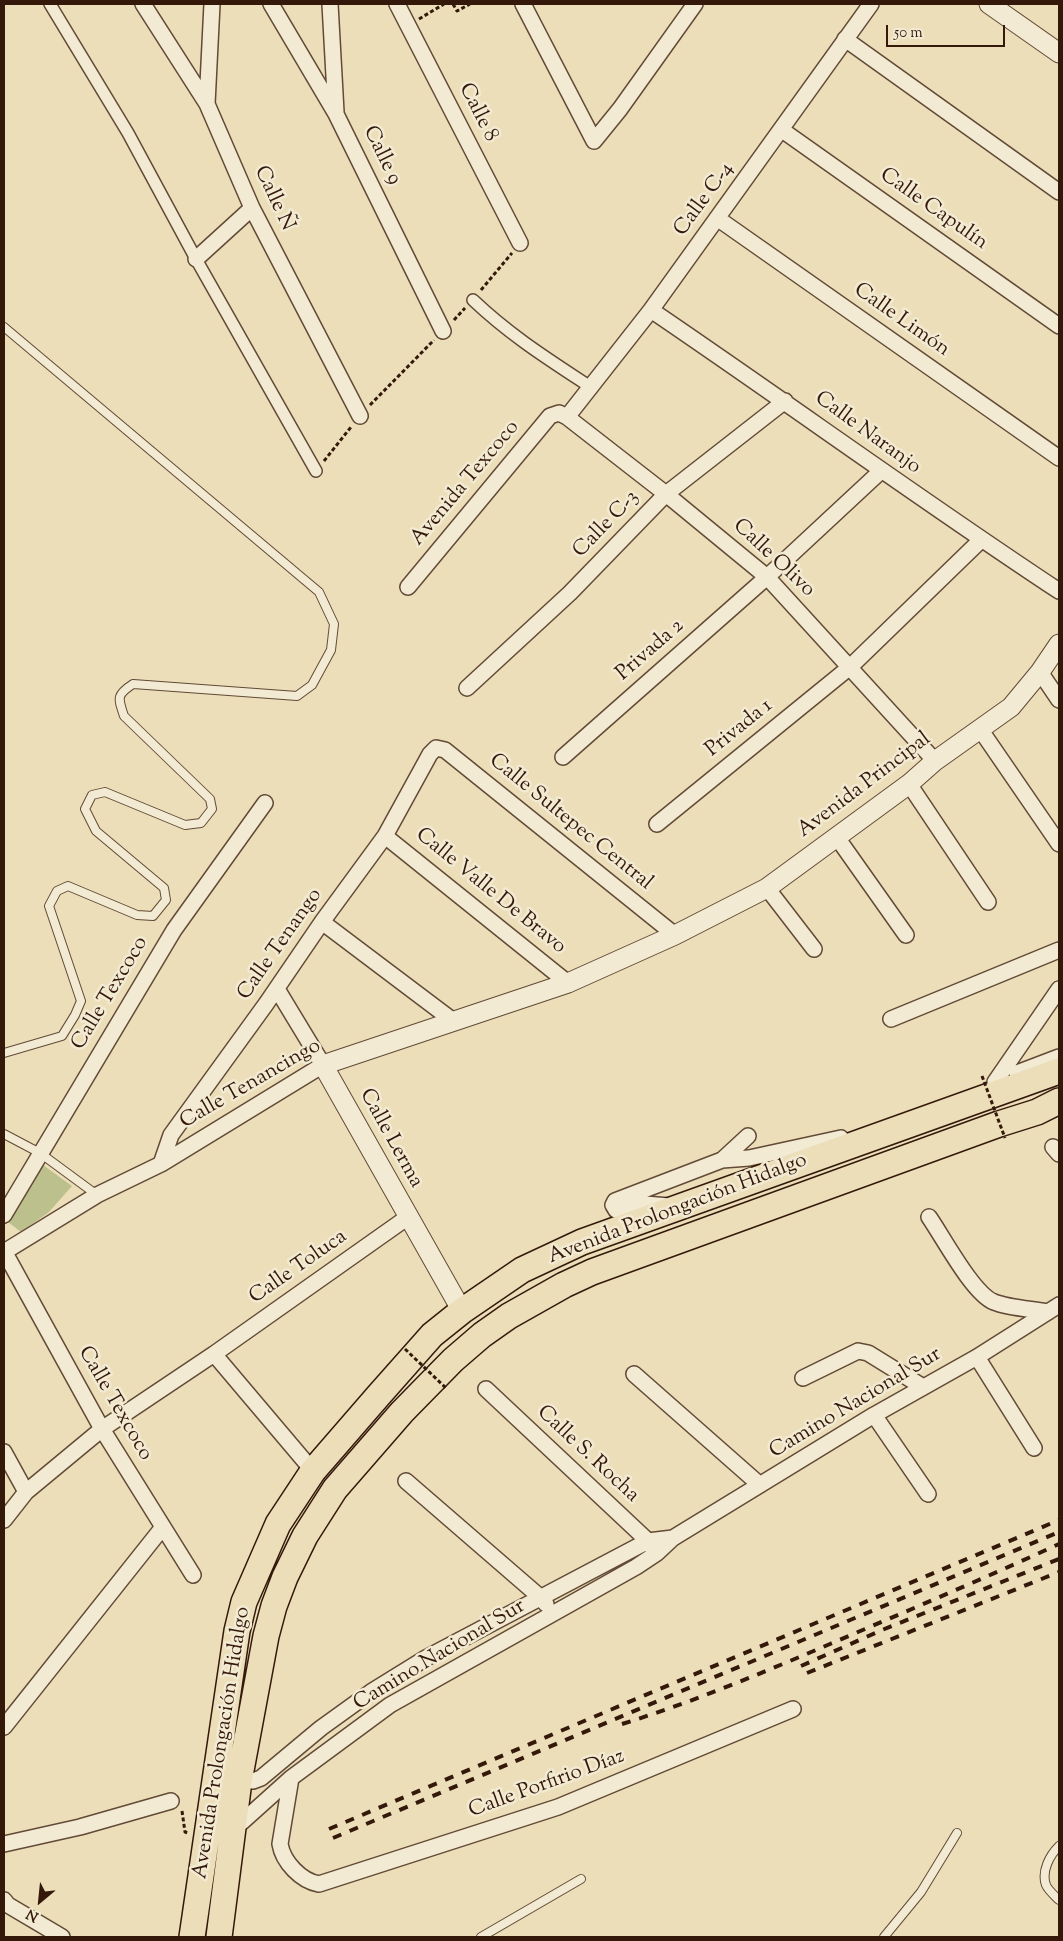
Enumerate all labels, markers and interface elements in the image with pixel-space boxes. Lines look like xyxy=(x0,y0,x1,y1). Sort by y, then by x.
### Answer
scale bar xyxy=(888,15,1007,47)
text: 50 m xyxy=(894,23,923,44)
street label: Calle 8 xyxy=(452,79,502,147)
street label: Calle 9 xyxy=(356,122,406,190)
street label: Calle C-4 xyxy=(670,158,740,242)
street label: Calle Ñ xyxy=(247,162,299,236)
street label: Calle Capulín xyxy=(874,163,992,257)
street label: Calle Limón xyxy=(848,279,954,363)
street label: Calle Naranjo xyxy=(809,387,925,481)
street label: Avenida Texcoco xyxy=(406,416,526,552)
street label: Calle C-3 xyxy=(569,486,645,564)
street label: Calle Olivo xyxy=(727,514,819,604)
street label: Privada 2 xyxy=(612,615,690,687)
street label: Privada 1 xyxy=(701,694,779,764)
street label: Avenida Principal xyxy=(793,728,937,844)
street label: Calle Sultepec Central xyxy=(483,749,657,897)
street label: Calle Valle De Bravo xyxy=(410,824,570,960)
street label: Calle Tenango xyxy=(233,884,329,1006)
street label: Calle Texcoco xyxy=(67,933,155,1055)
street label: Calle Tenancingo xyxy=(176,1034,326,1136)
street label: Calle Lerma xyxy=(352,1085,428,1193)
street label: Avenida Prolongación Hidalgo xyxy=(545,1149,811,1271)
street label: Calle Toluca xyxy=(245,1225,353,1311)
street label: Calle Texcoco xyxy=(71,1342,157,1466)
street label: Camino Nacional Sur xyxy=(766,1343,946,1465)
street label: Calle S. Rocha xyxy=(530,1401,644,1509)
street label: Camino Nacional Sur xyxy=(350,1595,530,1717)
street label: Avenida Prolongación Hidalgo xyxy=(189,1605,257,1881)
street label: Calle Porfirio Díaz xyxy=(466,1745,628,1825)
north arrow xyxy=(15,1876,65,1926)
text: N xyxy=(23,1903,43,1926)

